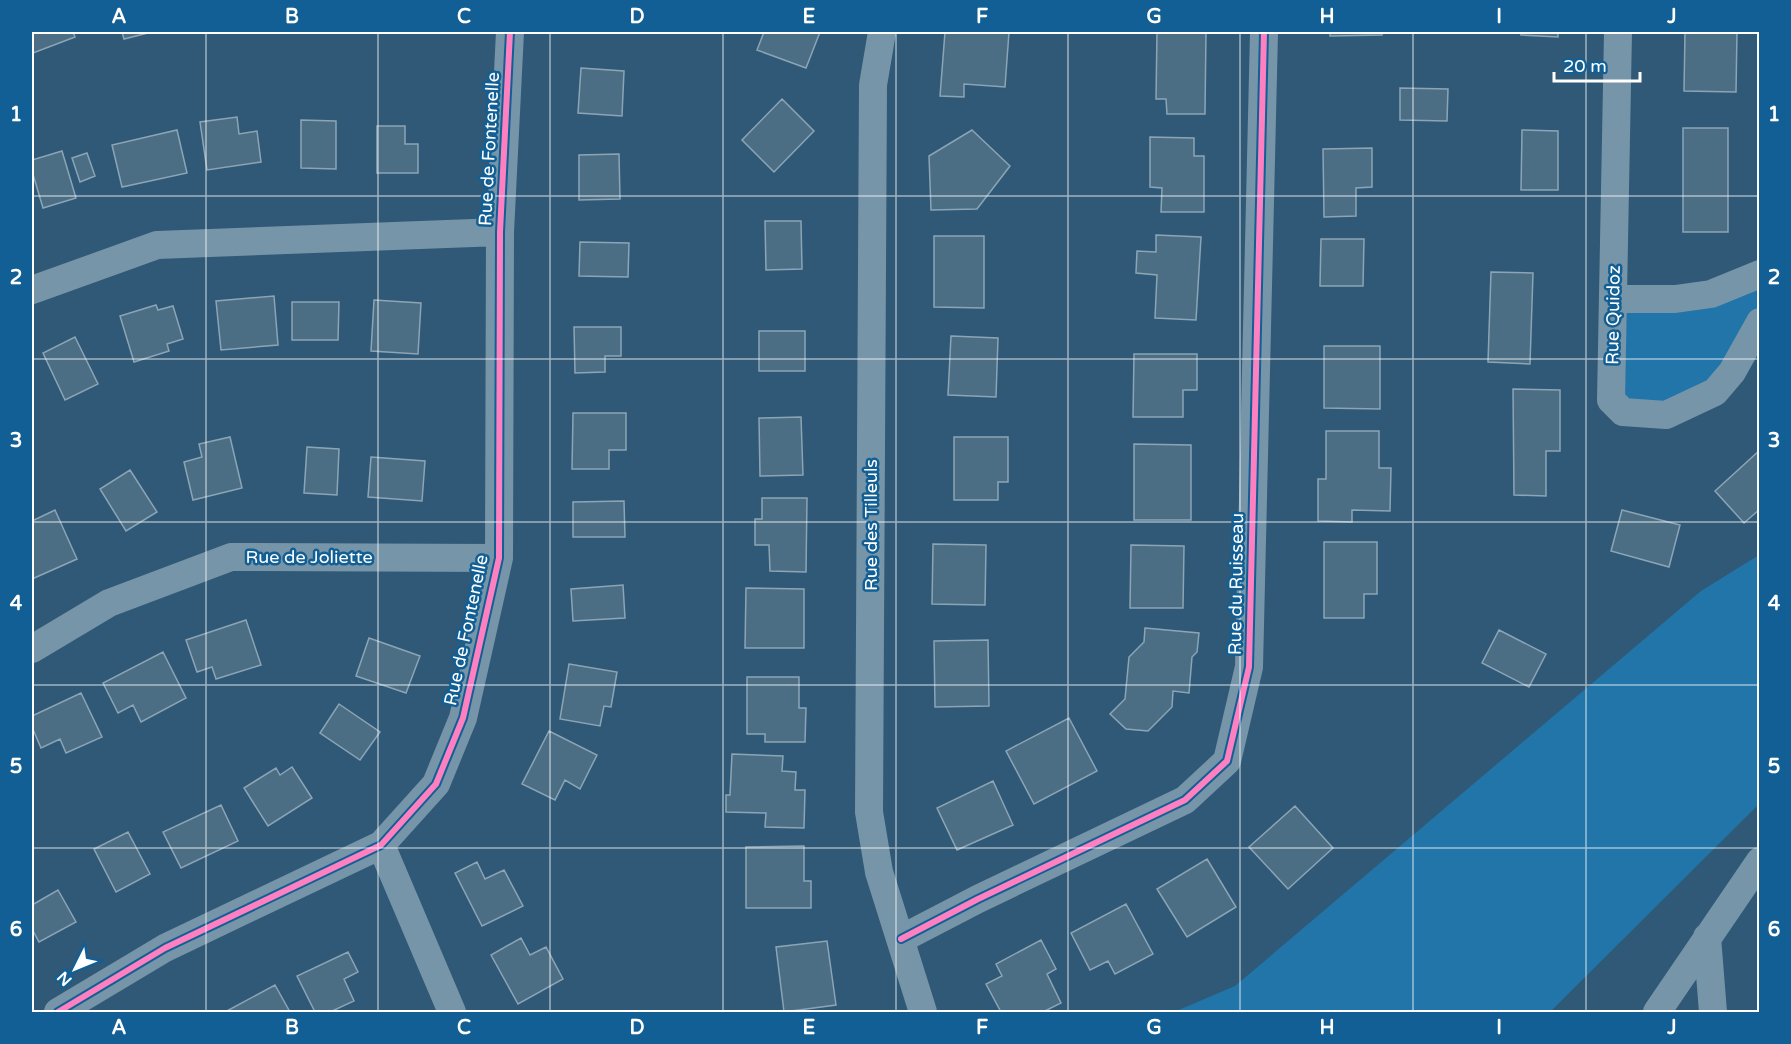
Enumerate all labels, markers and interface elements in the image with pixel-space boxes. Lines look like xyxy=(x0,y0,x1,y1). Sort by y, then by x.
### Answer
text: A xyxy=(112,5,127,29)
text: B xyxy=(285,5,299,29)
text: C xyxy=(457,5,471,29)
text: D xyxy=(629,5,645,29)
text: E xyxy=(803,5,816,29)
text: F xyxy=(976,5,988,29)
text: G xyxy=(1146,5,1162,29)
text: H xyxy=(1319,5,1335,29)
text: I xyxy=(1496,5,1502,29)
text: J xyxy=(1666,5,1677,29)
scale bar xyxy=(1554,45,1640,83)
text: 20 m xyxy=(1563,55,1607,77)
street label: Rue de Fontenelle xyxy=(474,72,504,226)
text: 1 xyxy=(10,103,22,127)
text: 1 xyxy=(1768,103,1780,127)
street label: Rue Quidoz xyxy=(1601,265,1625,365)
text: 2 xyxy=(10,266,22,290)
text: 2 xyxy=(1768,266,1780,290)
text: 3 xyxy=(10,429,22,453)
text: 3 xyxy=(1768,429,1780,453)
street label: Rue des Tilleuls xyxy=(860,459,882,591)
street label: Rue du Ruisseau xyxy=(1224,513,1248,655)
street label: Rue de Joliette xyxy=(245,546,373,568)
street label: Rue de Fontenelle xyxy=(439,552,493,708)
text: 4 xyxy=(10,592,23,616)
text: 4 xyxy=(1768,592,1781,616)
text: 5 xyxy=(10,755,22,779)
text: 5 xyxy=(1768,755,1780,779)
text: 6 xyxy=(10,918,22,942)
text: 6 xyxy=(1768,918,1780,942)
north arrow xyxy=(45,939,105,999)
text: N xyxy=(53,967,76,990)
text: A xyxy=(112,1016,127,1040)
text: B xyxy=(285,1016,299,1040)
text: C xyxy=(457,1016,471,1040)
text: D xyxy=(629,1016,645,1040)
text: E xyxy=(803,1016,816,1040)
text: F xyxy=(976,1016,988,1040)
text: G xyxy=(1146,1016,1162,1040)
text: H xyxy=(1319,1016,1335,1040)
text: I xyxy=(1496,1016,1502,1040)
text: J xyxy=(1666,1016,1677,1040)

